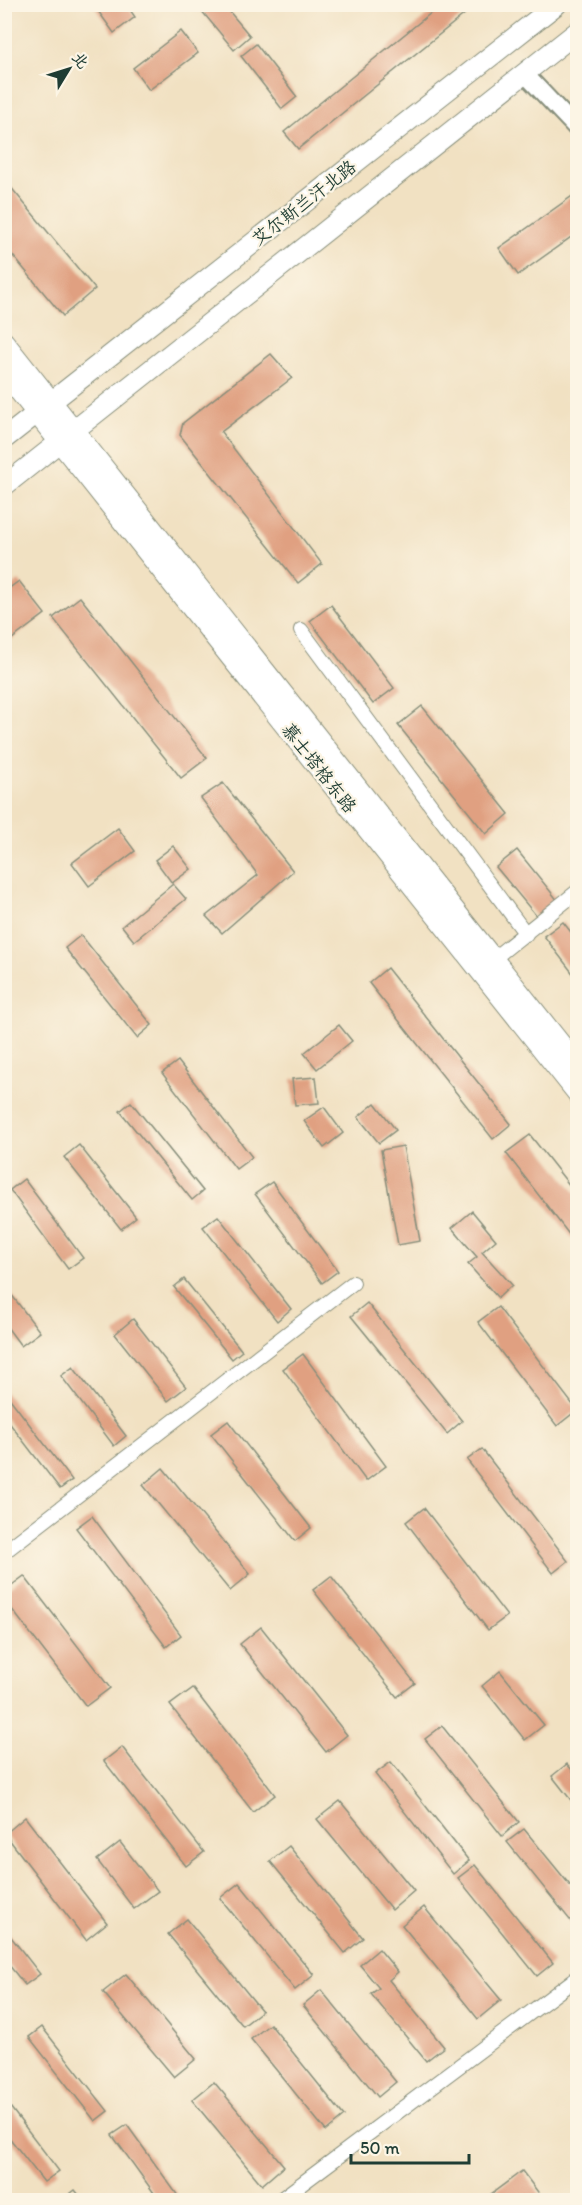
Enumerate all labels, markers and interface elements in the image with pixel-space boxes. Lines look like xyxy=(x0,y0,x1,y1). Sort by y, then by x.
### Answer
north arrow xyxy=(39,39,99,99)
text: 北 xyxy=(68,48,93,72)
street label: 艾尔斯兰汗北路 xyxy=(248,156,360,250)
street label: 慕士塔格东路 xyxy=(277,719,361,817)
scale bar xyxy=(351,2127,470,2165)
text: 50 m xyxy=(360,2137,400,2159)

